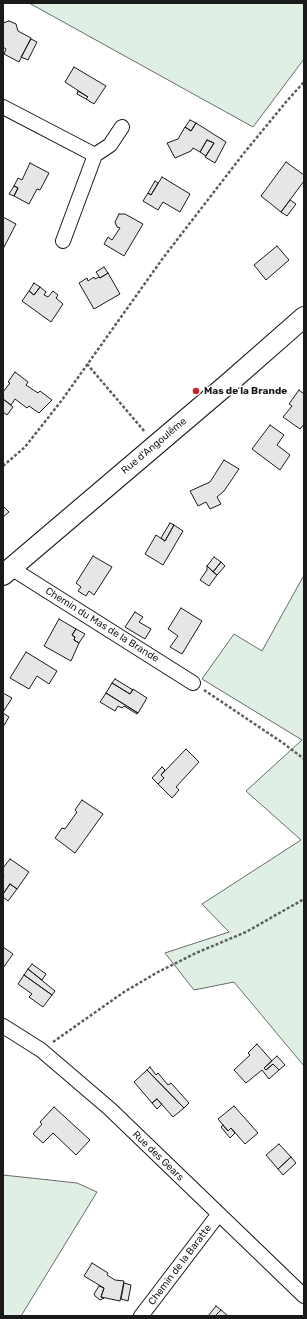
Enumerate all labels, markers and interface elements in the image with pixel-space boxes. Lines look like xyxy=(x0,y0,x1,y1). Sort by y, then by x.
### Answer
place label: Mas de la Brande xyxy=(204,385,287,397)
marker: Mas de la Brande xyxy=(191,386,201,396)
street label: Rue d'Angoulême xyxy=(119,415,189,477)
street label: Chemin du Mas de la Brande xyxy=(43,585,161,665)
street label: Rue des Gears xyxy=(130,1129,186,1183)
street label: Chemin de la Baratte xyxy=(146,1223,214,1307)

